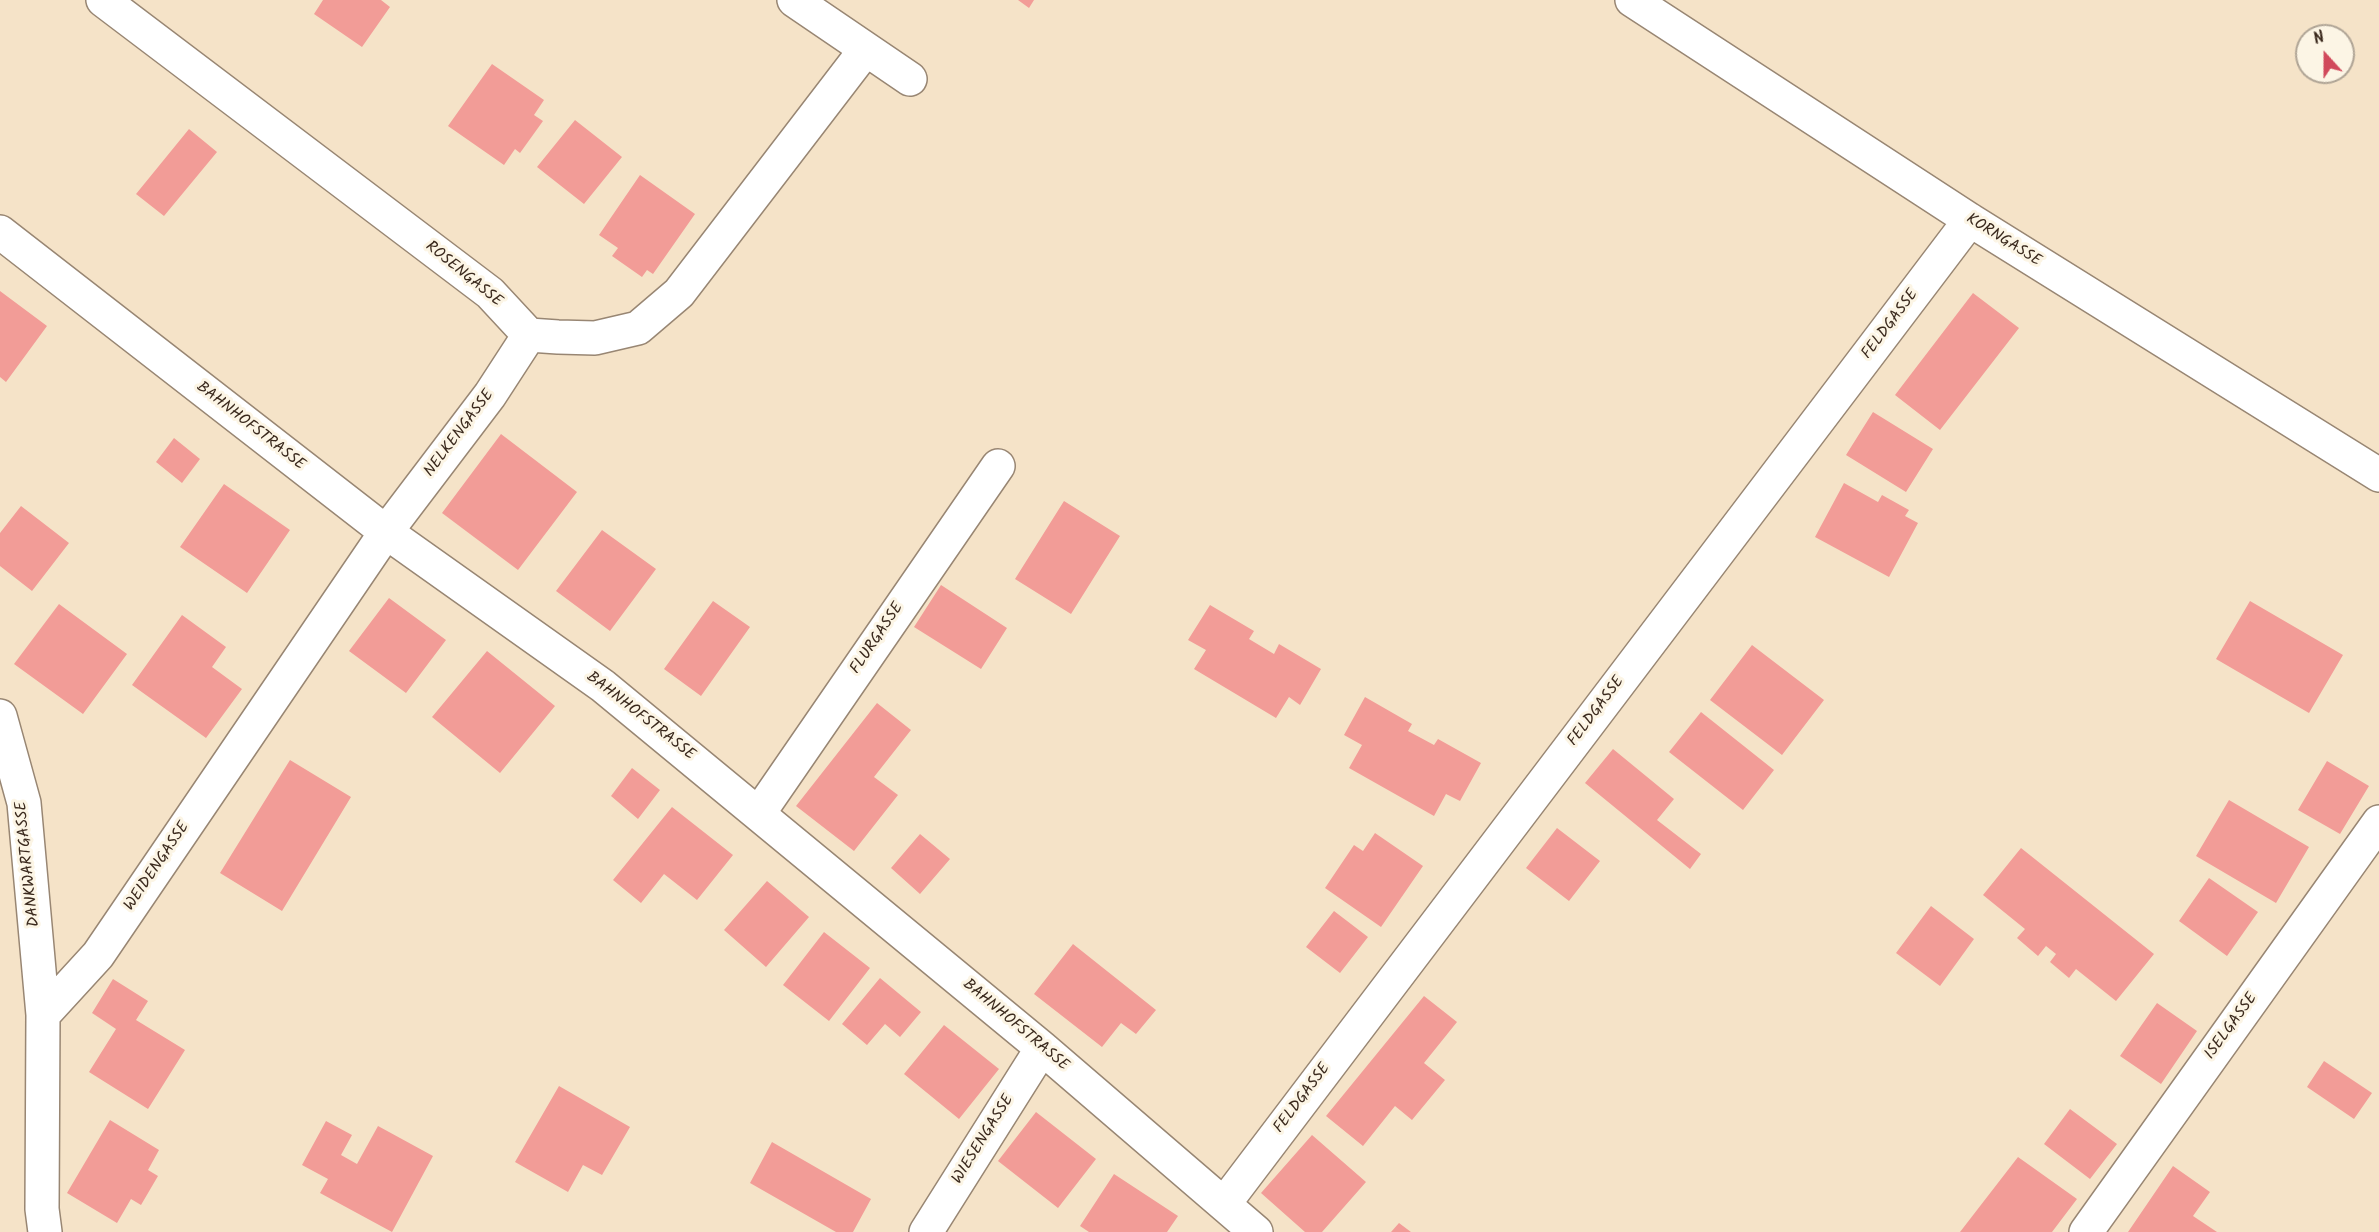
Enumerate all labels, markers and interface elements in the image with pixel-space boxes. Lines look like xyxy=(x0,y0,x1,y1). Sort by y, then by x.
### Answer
north arrow xyxy=(2295,24,2355,84)
text: N xyxy=(2310,25,2328,52)
street label: KORNGASSE xyxy=(1962,210,2044,272)
street label: ROSENGASSE xyxy=(421,238,505,312)
street label: FELDGASSE xyxy=(1858,286,1924,364)
street label: BAHNHOFSTRASSE xyxy=(192,379,308,475)
street label: NELKENGASSE xyxy=(421,387,499,481)
street label: FLURGASSE xyxy=(847,600,909,678)
street label: BAHNHOFSTRASSE xyxy=(582,669,698,765)
street label: FELDGASSE xyxy=(1564,673,1630,751)
street label: DANKWARTGASSE xyxy=(13,800,45,928)
street label: WEIDENGASSE xyxy=(121,819,195,915)
street label: BAHNHOFSTRASSE xyxy=(958,976,1072,1076)
street label: ISELGASSE xyxy=(2201,990,2263,1064)
street label: FELDGASSE xyxy=(1270,1060,1336,1138)
street label: WIESENGASSE xyxy=(949,1092,1019,1188)

